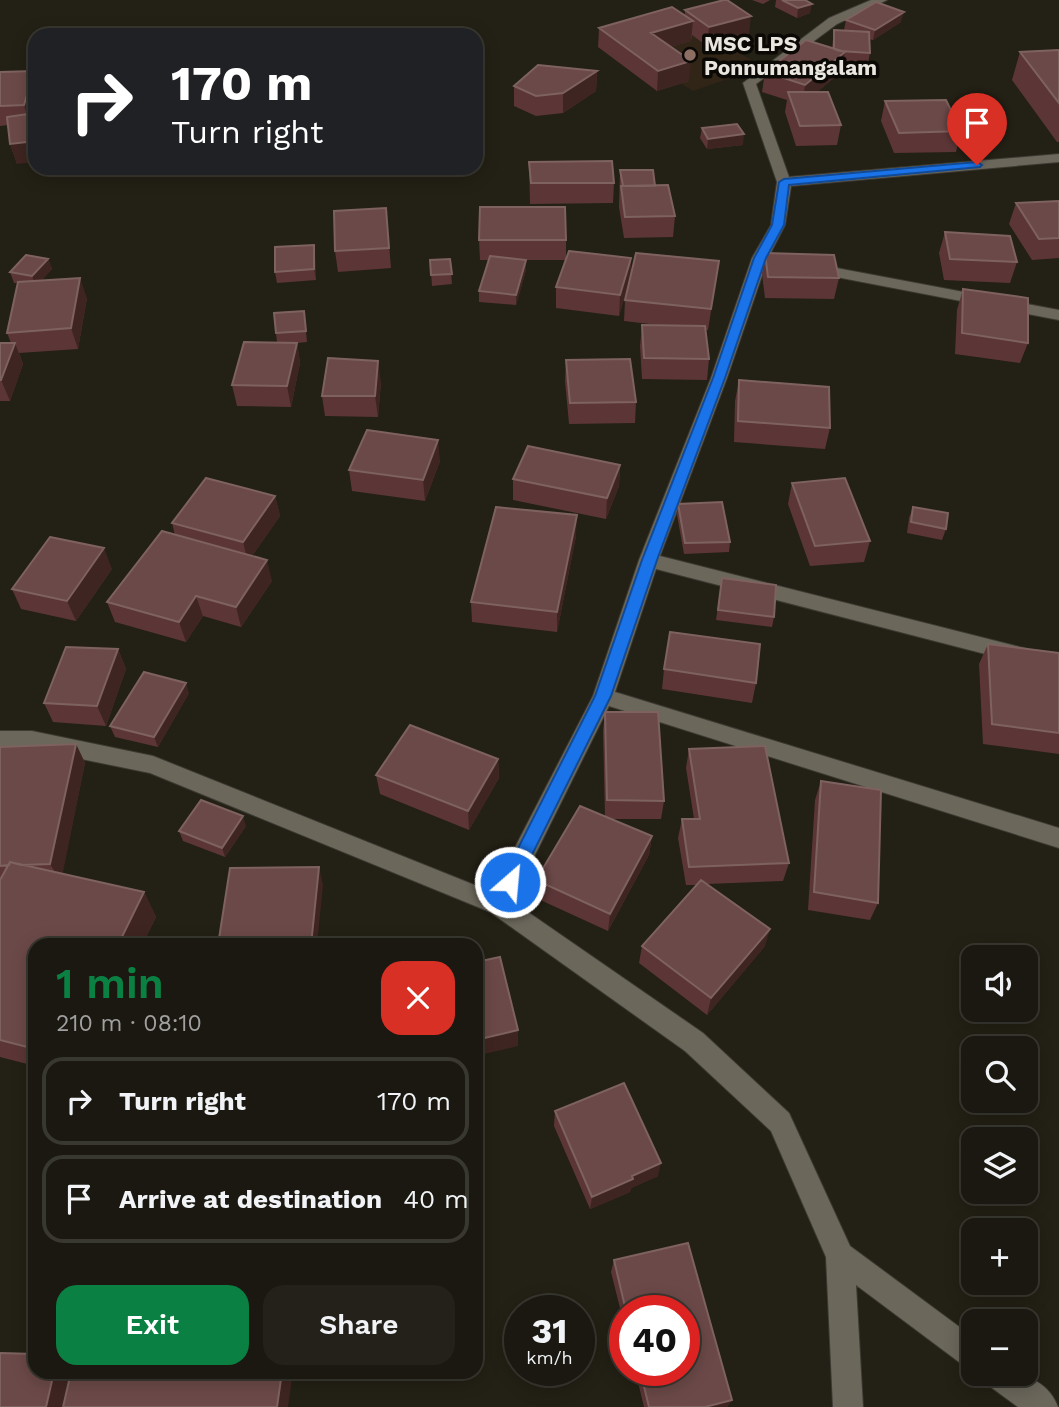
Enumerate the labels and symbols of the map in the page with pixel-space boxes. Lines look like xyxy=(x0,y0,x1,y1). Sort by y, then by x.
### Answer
place label: MSC LPS Ponnumangalam xyxy=(704,31,877,80)
marker: MSC LPS Ponnumangalam xyxy=(682,47,698,63)
pin xyxy=(947,93,1007,165)
position arrow xyxy=(473,845,547,919)
speed limit sign: 40 xyxy=(609,1295,700,1386)

